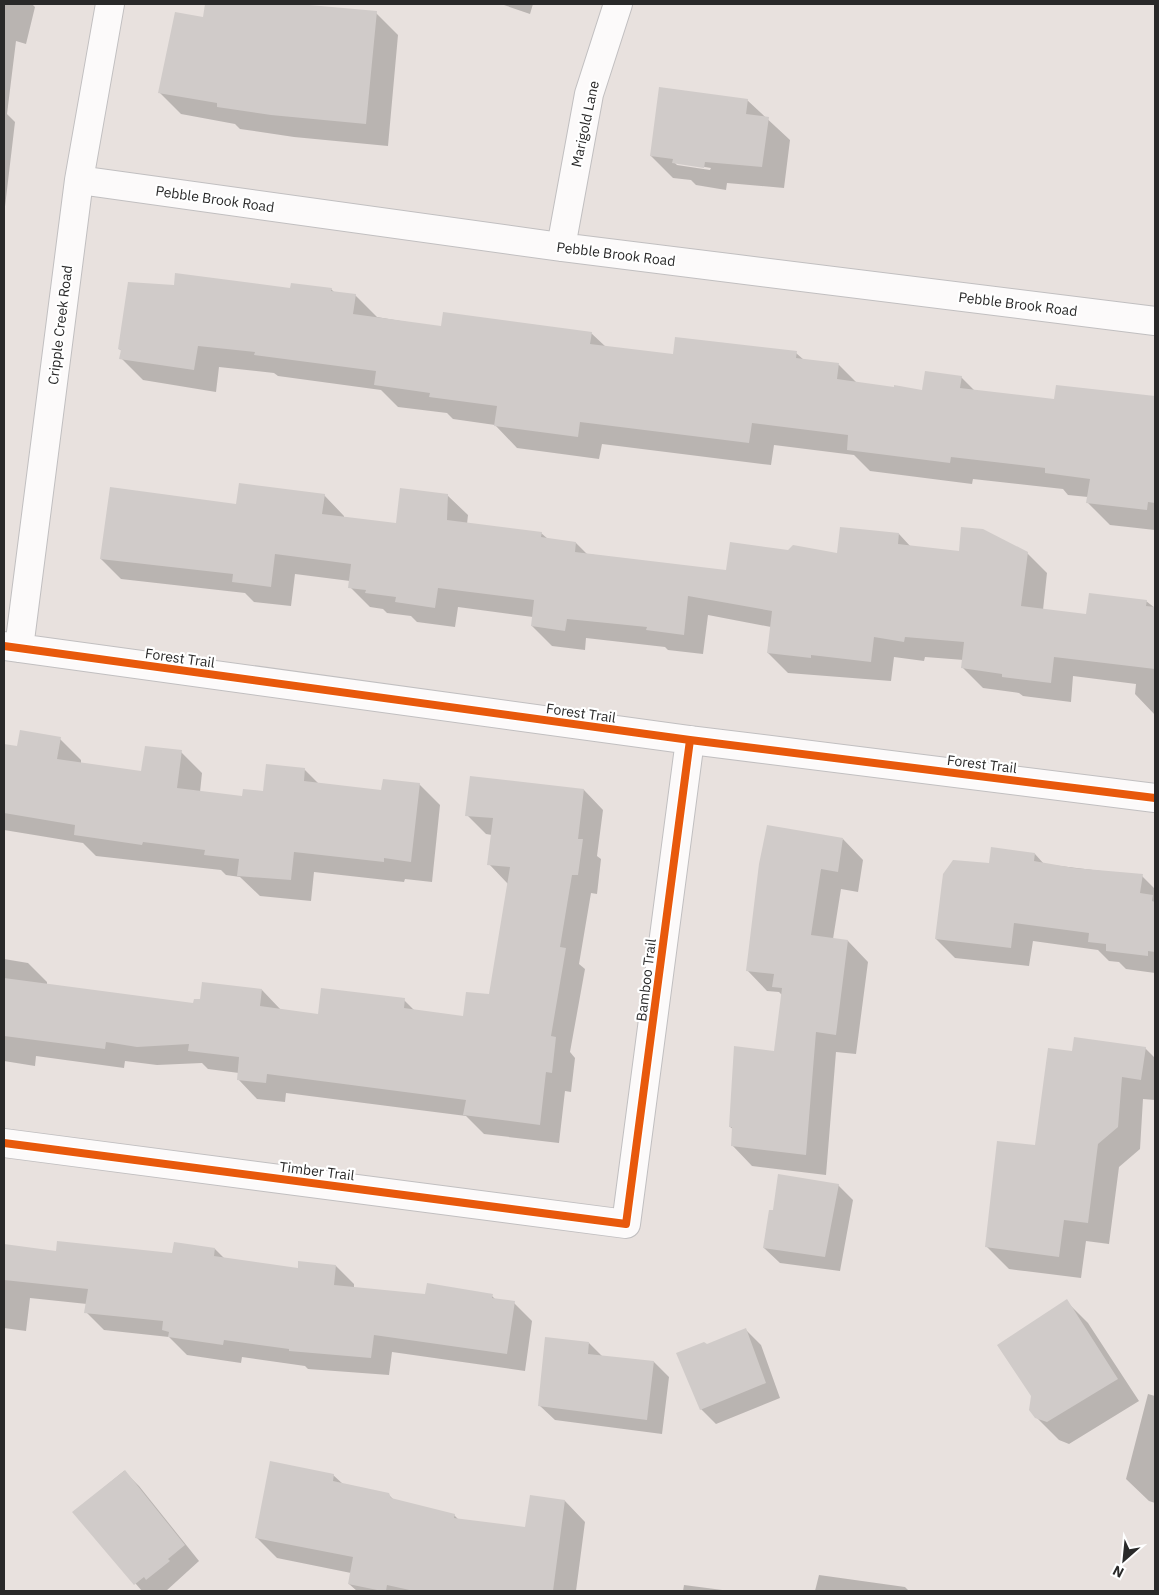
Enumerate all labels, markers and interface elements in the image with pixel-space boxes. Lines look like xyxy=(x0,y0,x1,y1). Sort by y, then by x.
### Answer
street label: Marigold Lane xyxy=(567,79,603,169)
street label: Pebble Brook Road xyxy=(154,182,276,216)
street label: Pebble Brook Road xyxy=(556,238,676,270)
street label: Cripple Creek Road xyxy=(44,264,76,386)
street label: Pebble Brook Road xyxy=(958,288,1078,320)
street label: Forest Trail xyxy=(144,644,216,672)
street label: Forest Trail xyxy=(545,699,617,727)
street label: Forest Trail xyxy=(946,751,1018,777)
street label: Bamboo Trail xyxy=(632,937,660,1022)
street label: Timber Trail xyxy=(279,1157,356,1185)
north arrow xyxy=(1099,1535,1149,1585)
text: N xyxy=(1109,1561,1127,1582)

